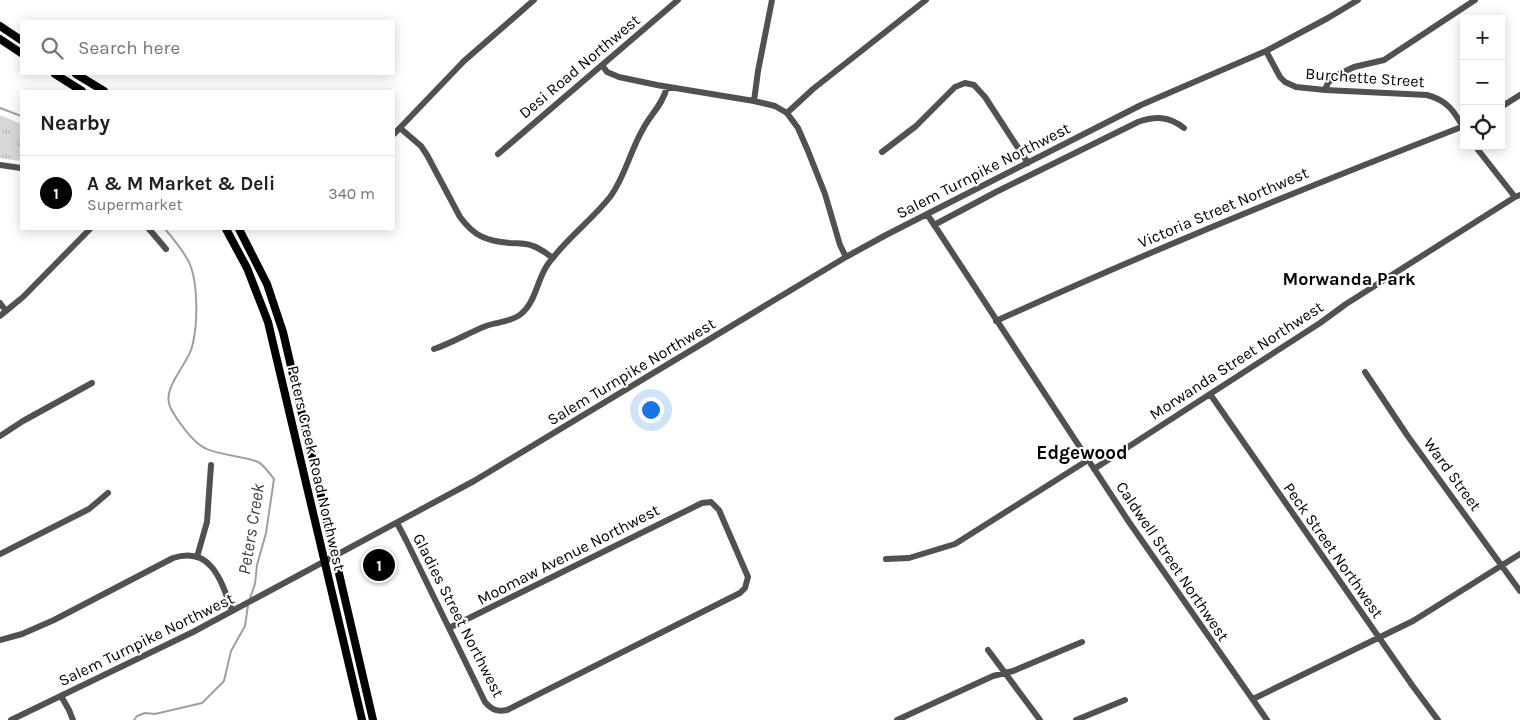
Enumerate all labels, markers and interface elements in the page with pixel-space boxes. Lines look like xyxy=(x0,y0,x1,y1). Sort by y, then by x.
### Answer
street label: Desi Road Northwest xyxy=(515,10,644,122)
map controls xyxy=(1460,15,1505,150)
button: + xyxy=(1460,15,1505,60)
search box xyxy=(20,20,395,75)
icon: search xyxy=(38,34,66,62)
text: Search here xyxy=(78,37,180,59)
button: − xyxy=(1460,60,1505,105)
street label: Burchette Street xyxy=(1305,64,1425,91)
button: locate xyxy=(1460,105,1505,150)
text: Nearby xyxy=(40,111,110,135)
street label: Salem Turnpike Northwest xyxy=(893,118,1073,223)
street label: Victoria Street Northwest xyxy=(1135,163,1311,252)
text: A & M Market & Deli xyxy=(87,173,275,195)
text: 1 xyxy=(53,184,59,203)
text: 340 m xyxy=(328,184,375,203)
text: Supermarket xyxy=(87,195,183,214)
district label: Morwanda Park xyxy=(1282,268,1416,290)
street label: Morwanda Street Northwest xyxy=(1146,297,1327,424)
street label: Salem Turnpike Northwest xyxy=(544,314,719,429)
street label: Peters Creek Road Northwest xyxy=(284,364,349,573)
your location xyxy=(638,397,664,423)
street label: Ward Street xyxy=(1420,434,1485,515)
district label: Edgewood xyxy=(1036,442,1128,464)
street label: Caldwell Street Northwest xyxy=(1112,478,1233,645)
street label: Peck Street Northwest xyxy=(1280,479,1388,622)
water label: Peters Creek xyxy=(233,481,269,576)
street label: Moomaw Avenue Northwest xyxy=(474,500,663,609)
street label: Gladies Street Northwest xyxy=(409,530,508,700)
pin: 1 xyxy=(363,546,395,584)
street label: Salem Turnpike Northwest xyxy=(56,589,237,690)

